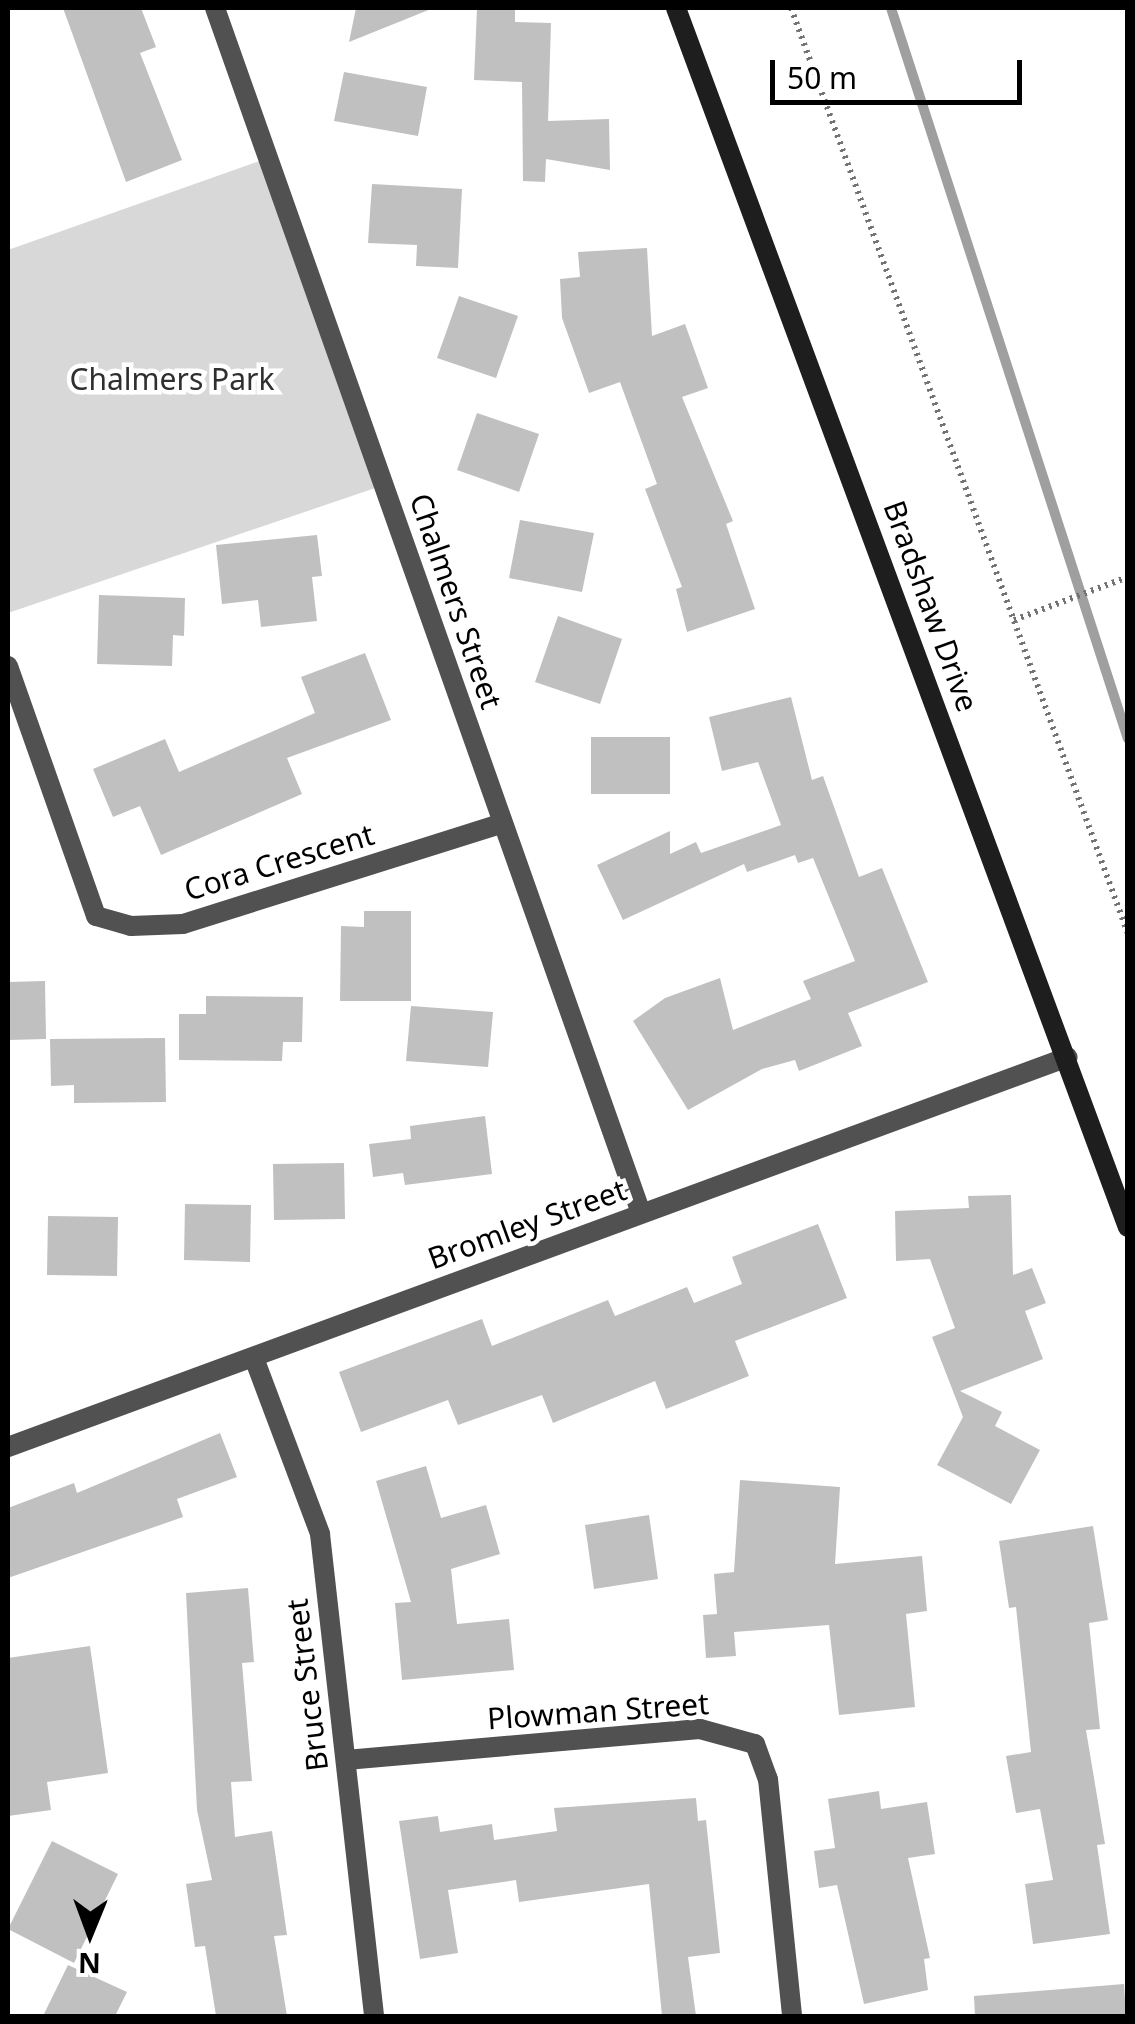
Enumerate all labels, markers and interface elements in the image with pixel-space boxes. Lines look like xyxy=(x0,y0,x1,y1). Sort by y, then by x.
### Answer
scale bar xyxy=(775,40,1028,102)
text: 50 m xyxy=(787,57,857,98)
park label: Chalmers Park xyxy=(70,361,274,397)
street label: Chalmers Street xyxy=(402,489,510,713)
street label: Bradshaw Drive xyxy=(876,496,986,716)
street label: Cora Crescent xyxy=(180,816,378,908)
street label: Bromley Street xyxy=(423,1171,631,1277)
street label: Bruce Street xyxy=(279,1597,335,1773)
street label: Plowman Street xyxy=(486,1685,710,1737)
north arrow xyxy=(40,1884,140,1984)
text: N xyxy=(78,1945,101,1983)

